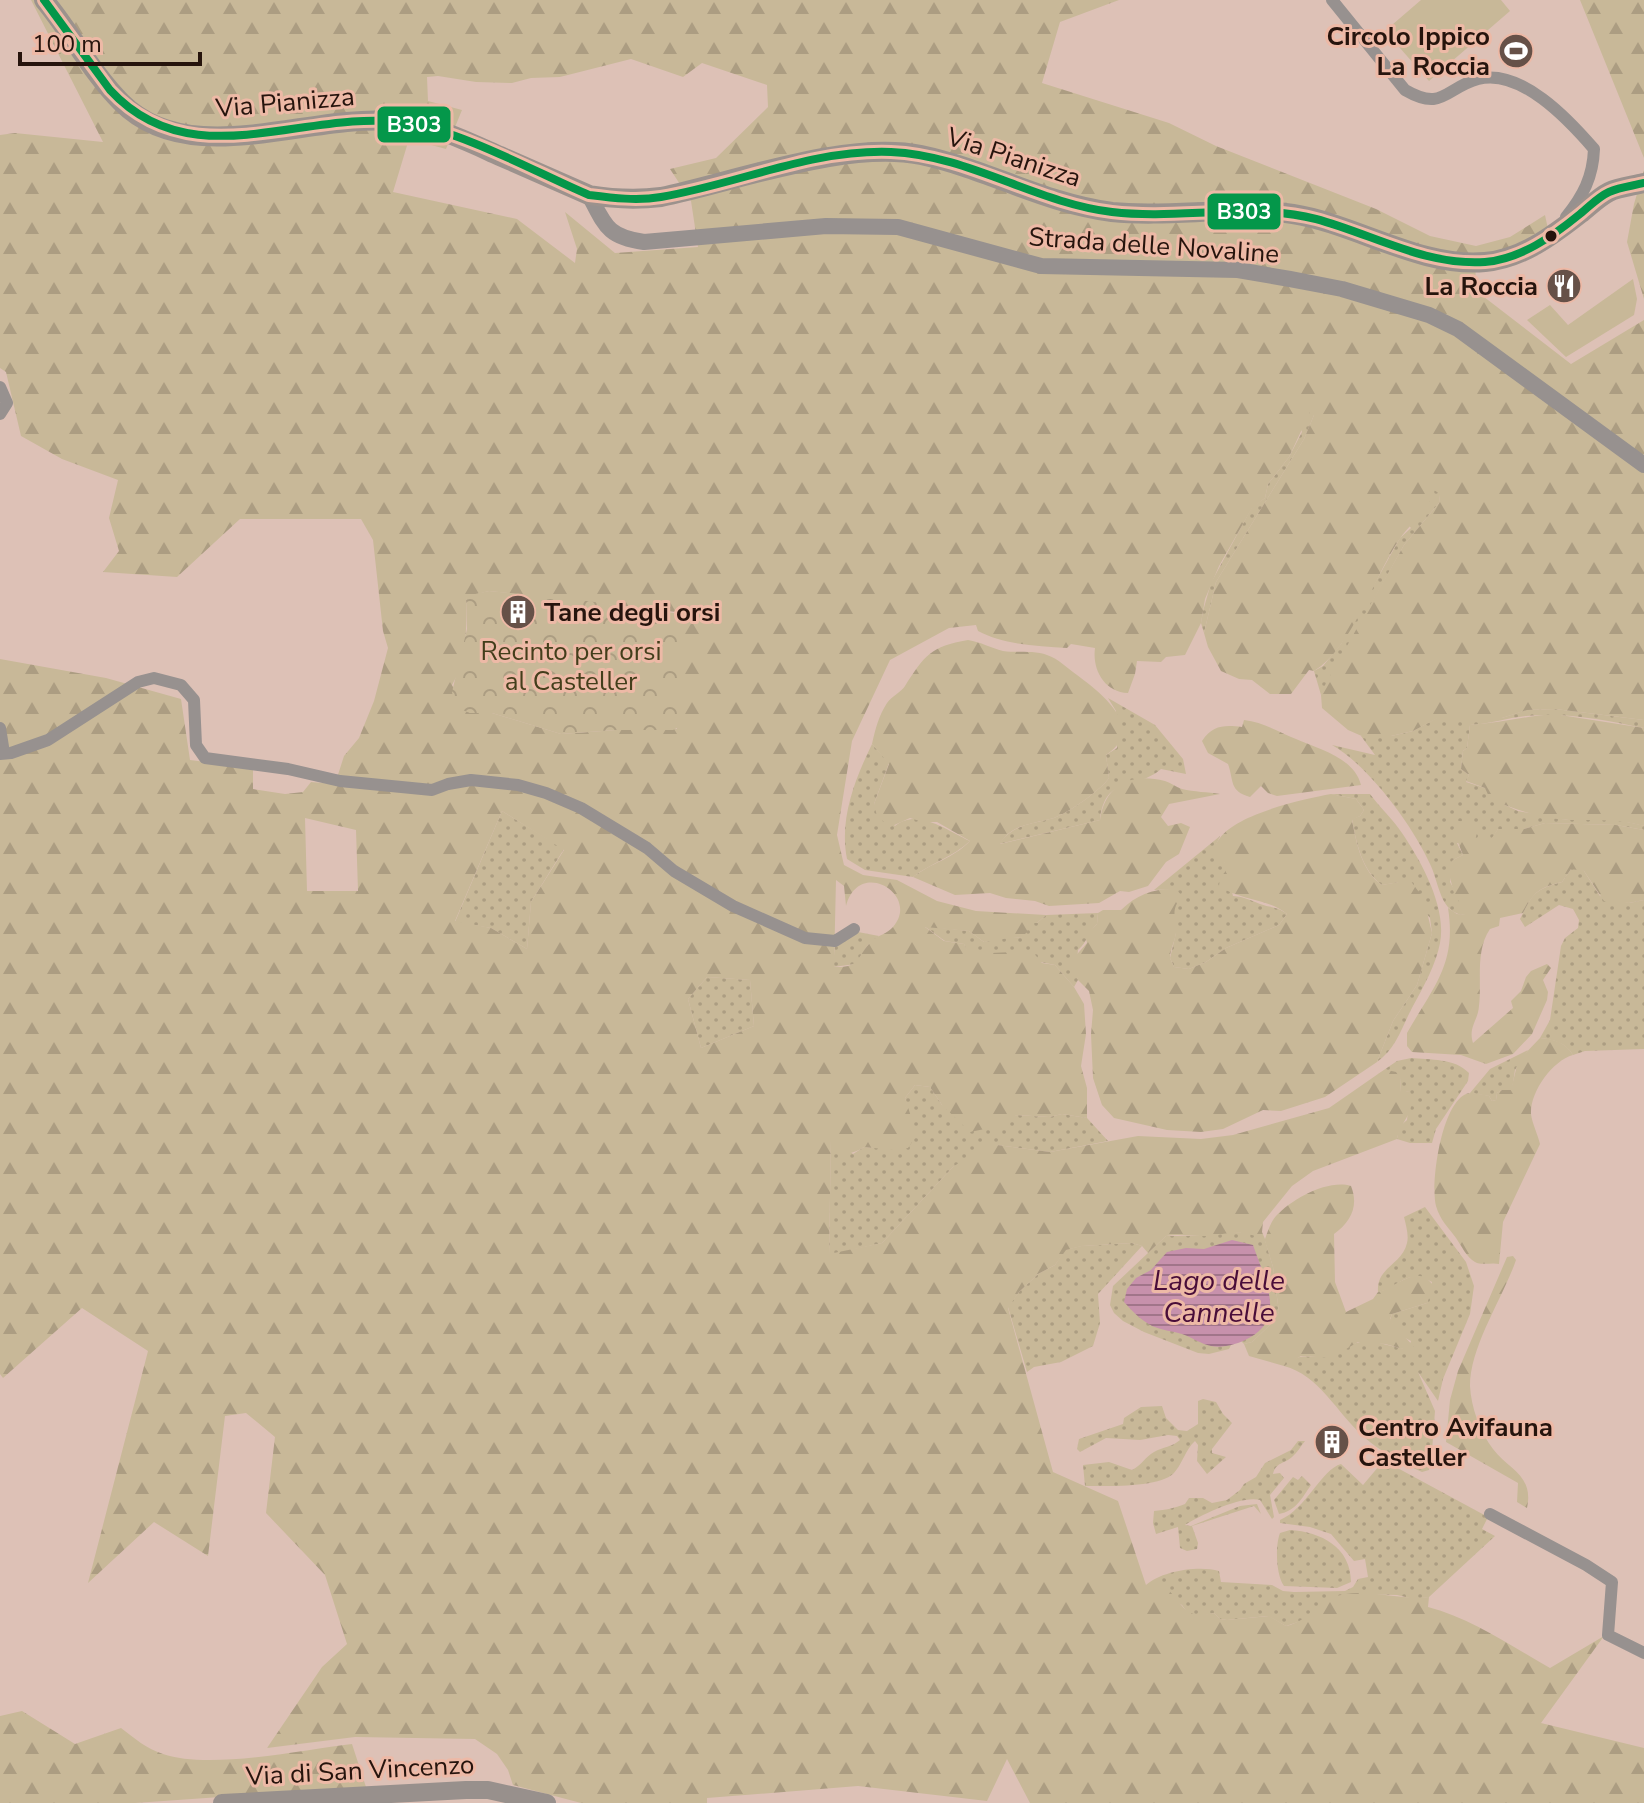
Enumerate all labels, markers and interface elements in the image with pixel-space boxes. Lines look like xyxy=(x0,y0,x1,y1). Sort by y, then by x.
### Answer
scale bar xyxy=(20,16,200,66)
place label: Circolo Ippico La Roccia xyxy=(1326,19,1490,84)
text: 100 m xyxy=(32,28,102,60)
sports icon: Circolo Ippico La Roccia xyxy=(1497,32,1535,70)
street label: Via Pianizza xyxy=(213,79,356,126)
line badge: B303 xyxy=(376,105,452,144)
text: B303 xyxy=(387,110,441,140)
street label: Via Pianizza xyxy=(941,119,1085,196)
line badge: B303 xyxy=(1206,192,1282,231)
text: B303 xyxy=(1217,197,1271,227)
street label: Strada delle Novaline xyxy=(1027,219,1280,272)
unlabelled marker xyxy=(1543,228,1559,244)
restaurant icon: La Roccia xyxy=(1545,267,1583,305)
place label: La Roccia xyxy=(1425,269,1538,304)
building icon: Tane degli orsi xyxy=(499,593,537,631)
place label: Tane degli orsi xyxy=(544,595,720,630)
park label: Recinto per orsi al Casteller xyxy=(480,634,662,699)
water label: Lago delle Cannelle xyxy=(1153,1262,1285,1332)
place label: Centro Avifauna Casteller xyxy=(1358,1410,1553,1475)
building icon: Centro Avifauna Casteller xyxy=(1313,1423,1351,1461)
street label: Via di San Vincenzo xyxy=(244,1747,475,1794)

